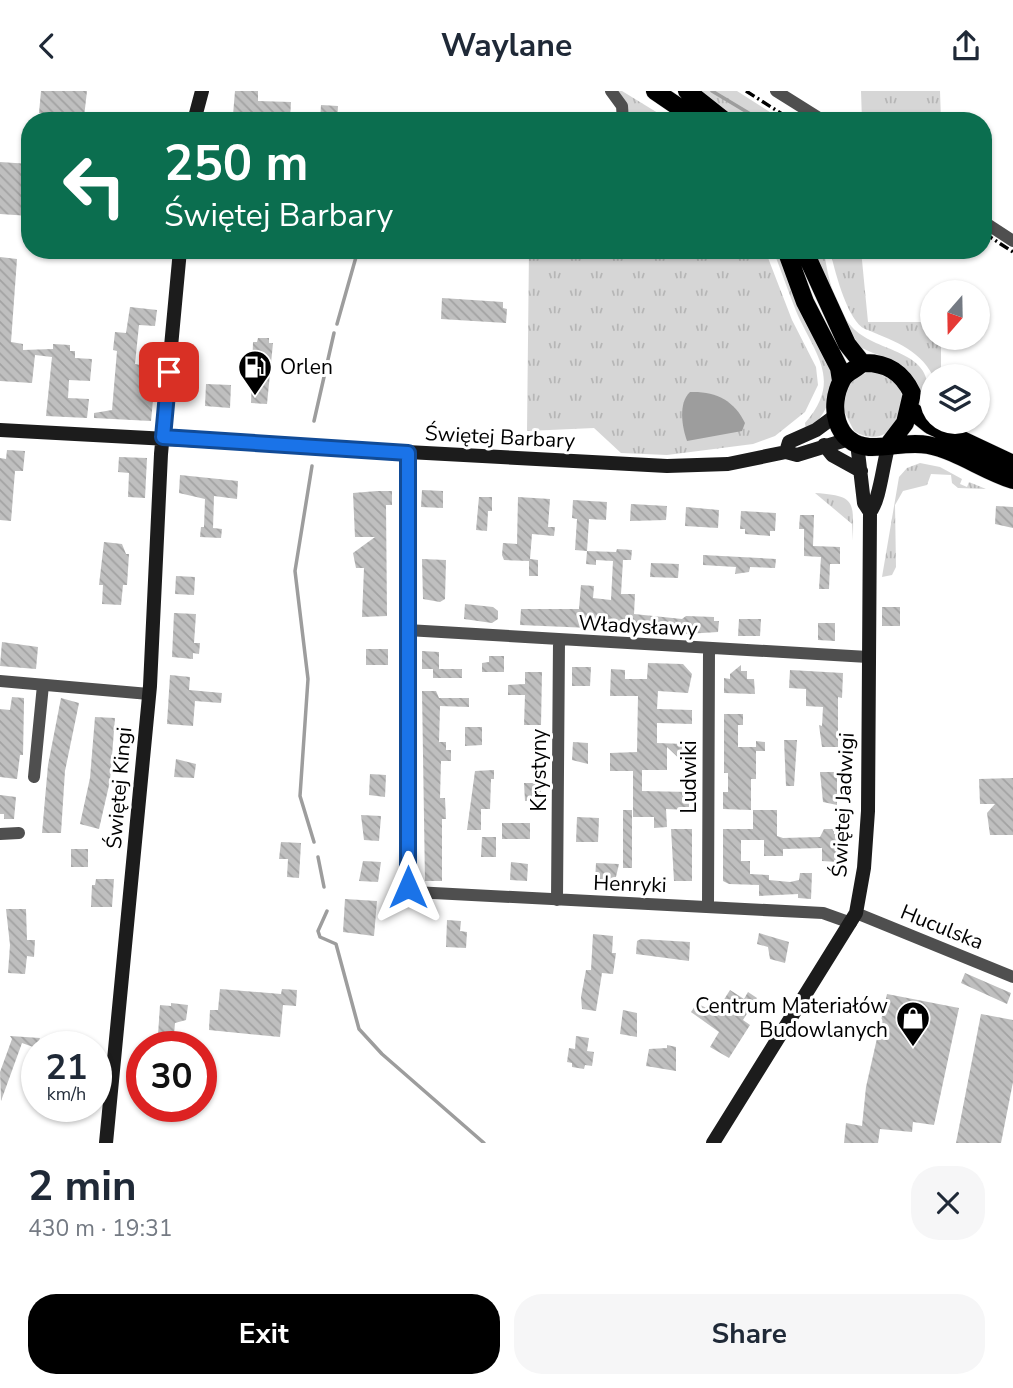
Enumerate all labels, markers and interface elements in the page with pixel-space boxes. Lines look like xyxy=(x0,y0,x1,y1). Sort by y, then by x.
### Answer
text: Waylane xyxy=(441,24,572,67)
icon: back xyxy=(28,27,66,65)
icon: share xyxy=(947,27,985,65)
text: 250 m xyxy=(164,130,308,197)
icon: left xyxy=(49,140,140,231)
text: Świętej Barbary xyxy=(164,194,393,237)
north arrow xyxy=(920,280,990,350)
map controls xyxy=(920,280,990,434)
pin xyxy=(139,342,199,402)
fuel station icon: Orlen xyxy=(236,348,274,397)
icon: arrive xyxy=(150,353,188,391)
place label: Orlen xyxy=(280,353,333,381)
button: layers xyxy=(920,364,990,434)
street label: Świętej Barbary xyxy=(424,419,576,455)
street label: Władysławy xyxy=(578,609,699,643)
street label: Świętej Kingi xyxy=(100,726,138,850)
street label: Krystyny xyxy=(525,728,553,811)
street label: Świętej Jadwigi xyxy=(825,732,861,878)
street label: Ludwiki xyxy=(675,740,703,814)
position arrow xyxy=(371,850,445,924)
street label: Henryki xyxy=(593,869,667,899)
street label: Huculska xyxy=(896,898,988,956)
place label: Centrum Materiałów Budowlanych xyxy=(695,992,888,1044)
shop icon: Centrum Materiałów Budowlanych xyxy=(894,999,932,1048)
speed limit sign: 30 xyxy=(126,1031,217,1122)
text: 21 xyxy=(45,1044,88,1091)
text: km/h xyxy=(47,1082,86,1106)
text: 2 min xyxy=(28,1158,137,1215)
button: close xyxy=(911,1166,985,1240)
text: 430 m · 19:31 xyxy=(28,1213,173,1244)
button: Exit xyxy=(28,1294,500,1374)
button: Share xyxy=(514,1294,985,1374)

